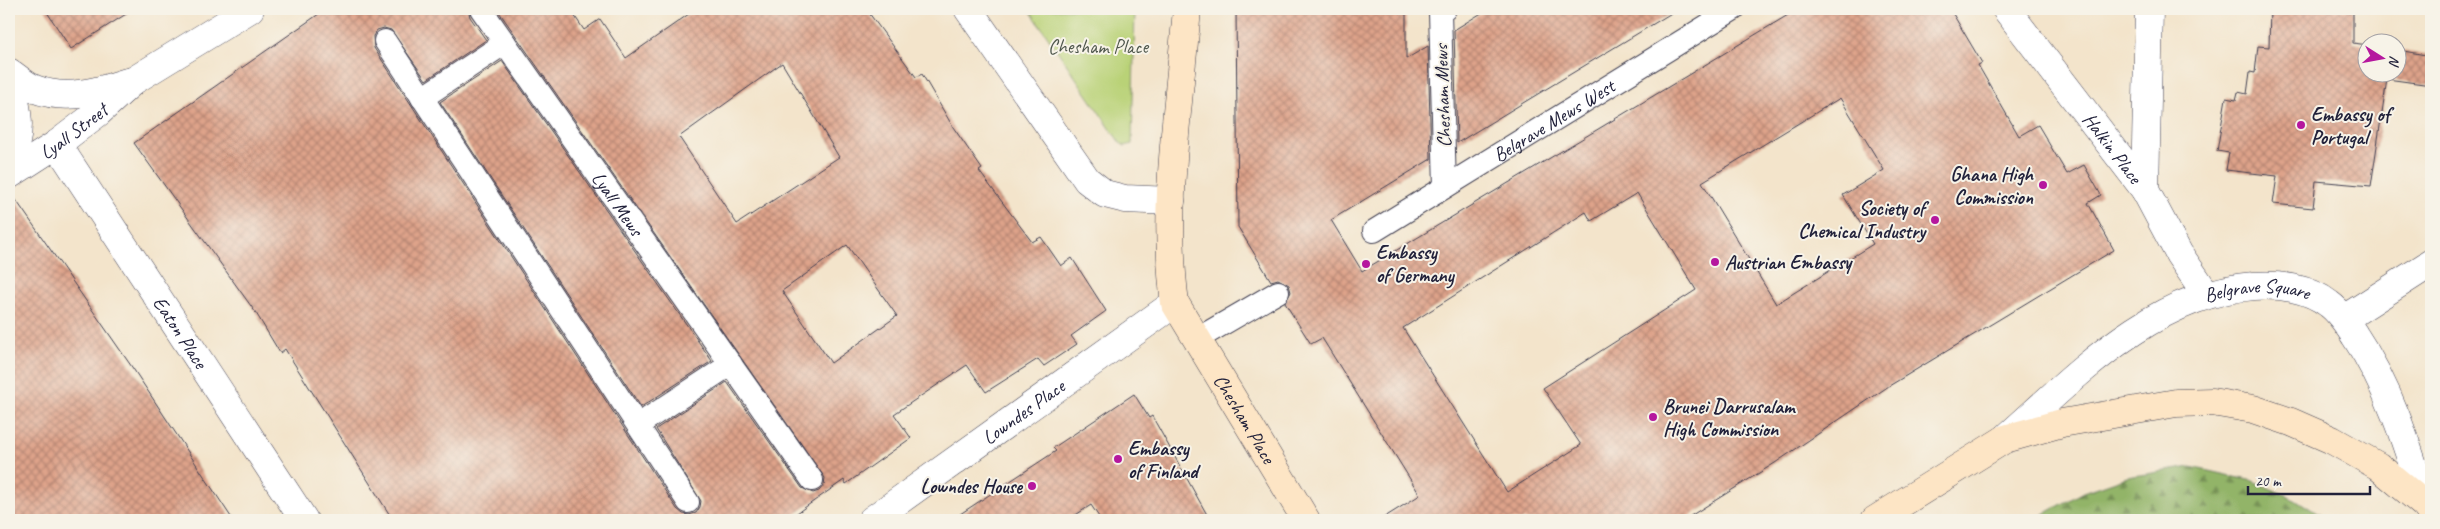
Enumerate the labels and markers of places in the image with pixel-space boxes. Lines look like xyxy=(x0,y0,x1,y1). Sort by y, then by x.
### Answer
place label: Embassy of Portugal xyxy=(2311,102,2395,150)
marker: Embassy of Portugal xyxy=(2295,119,2307,131)
place label: Ghana High Commission xyxy=(1950,162,2035,210)
marker: Ghana High Commission xyxy=(2037,179,2049,191)
place label: Society of Chemical Industry xyxy=(1798,196,1930,244)
marker: Society of Chemical Industry xyxy=(1929,214,1941,226)
place label: Embassy of Germany xyxy=(1376,240,1456,289)
place label: Austrian Embassy xyxy=(1725,250,1853,275)
marker: Austrian Embassy xyxy=(1709,256,1721,268)
marker: Embassy of Germany xyxy=(1360,258,1372,270)
place label: Brunei Darrusalam High Commission xyxy=(1663,394,1796,442)
marker: Brunei Darrusalam High Commission xyxy=(1647,411,1659,423)
place label: Embassy of Finland xyxy=(1128,436,1202,484)
marker: Embassy of Finland xyxy=(1112,453,1124,465)
place label: Lowndes House xyxy=(921,474,1023,499)
marker: Lowndes House xyxy=(1026,480,1038,492)

